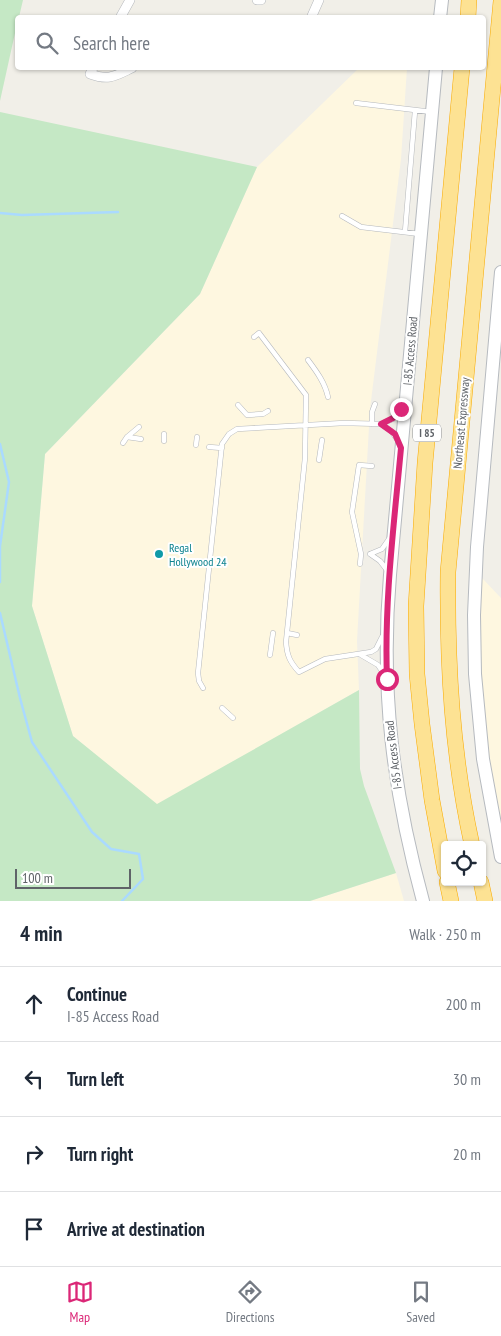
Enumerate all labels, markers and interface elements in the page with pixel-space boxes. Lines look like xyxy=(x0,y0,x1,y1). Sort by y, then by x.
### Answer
search box xyxy=(15,15,486,70)
icon: search xyxy=(33,29,61,57)
text: Search here xyxy=(73,31,150,55)
street label: I-85 Access Road xyxy=(400,316,420,386)
street label: Northeast Expressway xyxy=(450,376,473,469)
route end xyxy=(390,398,413,421)
road number: I 85 xyxy=(413,424,441,442)
place label: Regal Hollywood 24 xyxy=(169,540,227,569)
marker: Regal Hollywood 24 xyxy=(153,548,165,560)
route start xyxy=(376,668,399,691)
street label: I-85 Access Road xyxy=(381,720,405,790)
map controls xyxy=(441,841,486,886)
button: locate xyxy=(441,841,486,886)
scale bar xyxy=(15,866,131,889)
text: 100 m xyxy=(22,869,53,887)
text: 4 min xyxy=(20,920,62,947)
text: Walk · 250 m xyxy=(409,924,481,944)
text: Continue xyxy=(67,982,127,1006)
icon: ahead xyxy=(20,990,48,1018)
text: 200 m xyxy=(446,994,481,1014)
text: I-85 Access Road xyxy=(67,1006,159,1026)
icon: left xyxy=(20,1065,48,1093)
text: Turn left xyxy=(67,1067,124,1091)
text: 30 m xyxy=(453,1069,481,1089)
icon: right xyxy=(20,1140,48,1168)
text: Turn right xyxy=(67,1142,133,1166)
text: 20 m xyxy=(453,1144,481,1164)
icon: arrive xyxy=(20,1215,48,1243)
text: Arrive at destination xyxy=(67,1217,205,1241)
tab: Map xyxy=(66,1278,94,1326)
tab: Directions xyxy=(226,1278,274,1326)
tab: Saved xyxy=(406,1278,435,1326)

